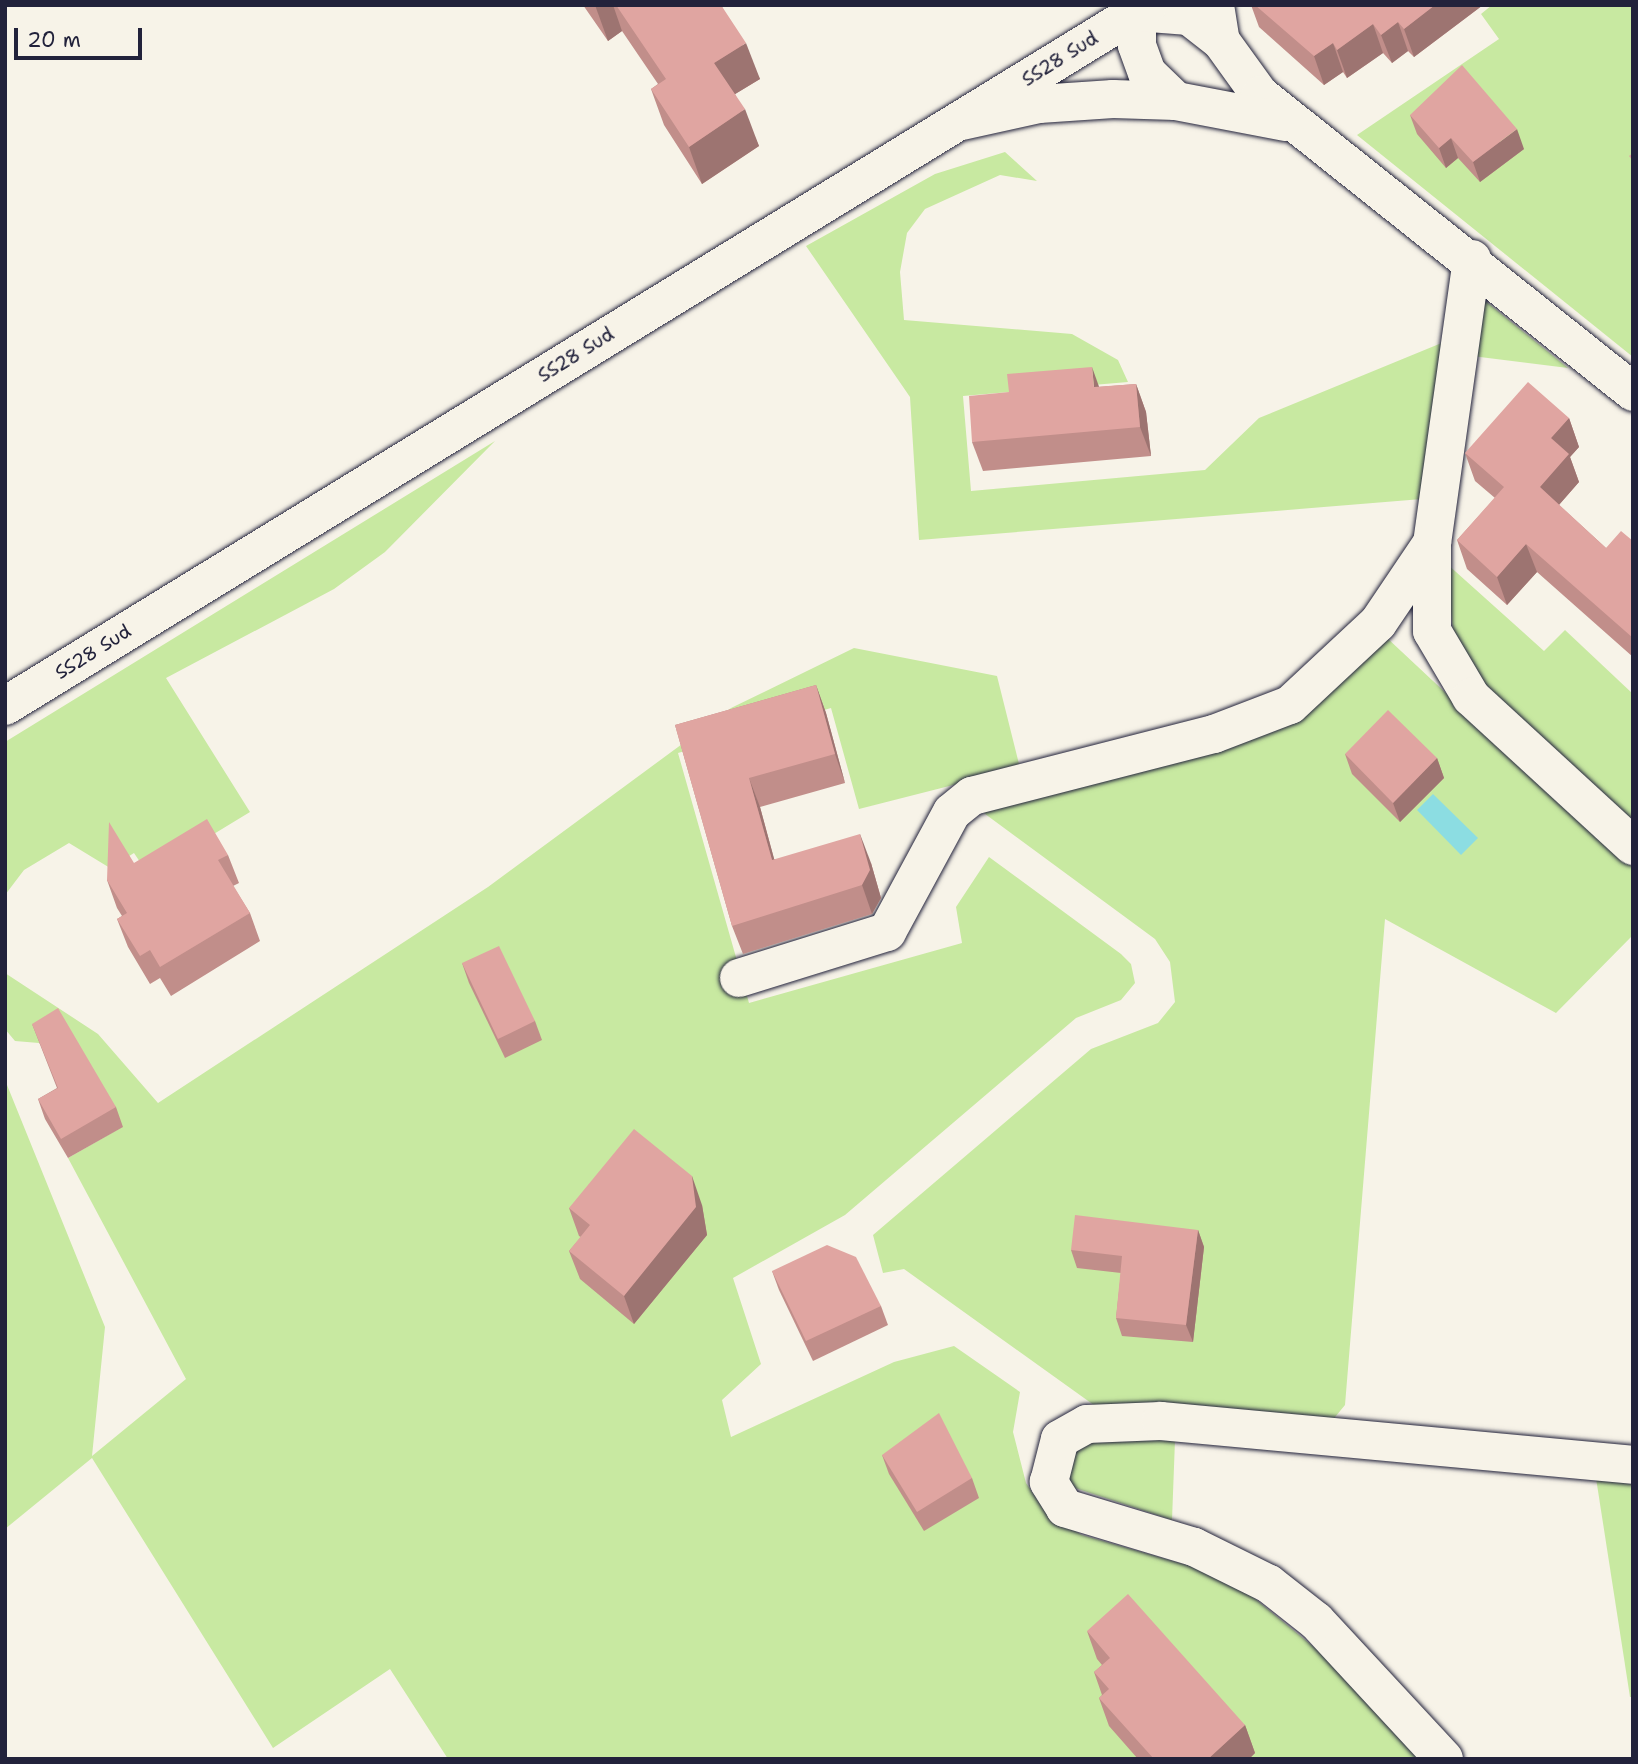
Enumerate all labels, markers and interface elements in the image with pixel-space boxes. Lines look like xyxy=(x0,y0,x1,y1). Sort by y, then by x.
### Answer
scale bar xyxy=(18,14,145,58)
text: 20 m xyxy=(27,26,81,54)
street label: SS28 Sud xyxy=(1018,27,1102,91)
street label: SS28 Sud xyxy=(534,323,618,387)
street label: SS28 Sud xyxy=(51,620,135,684)

